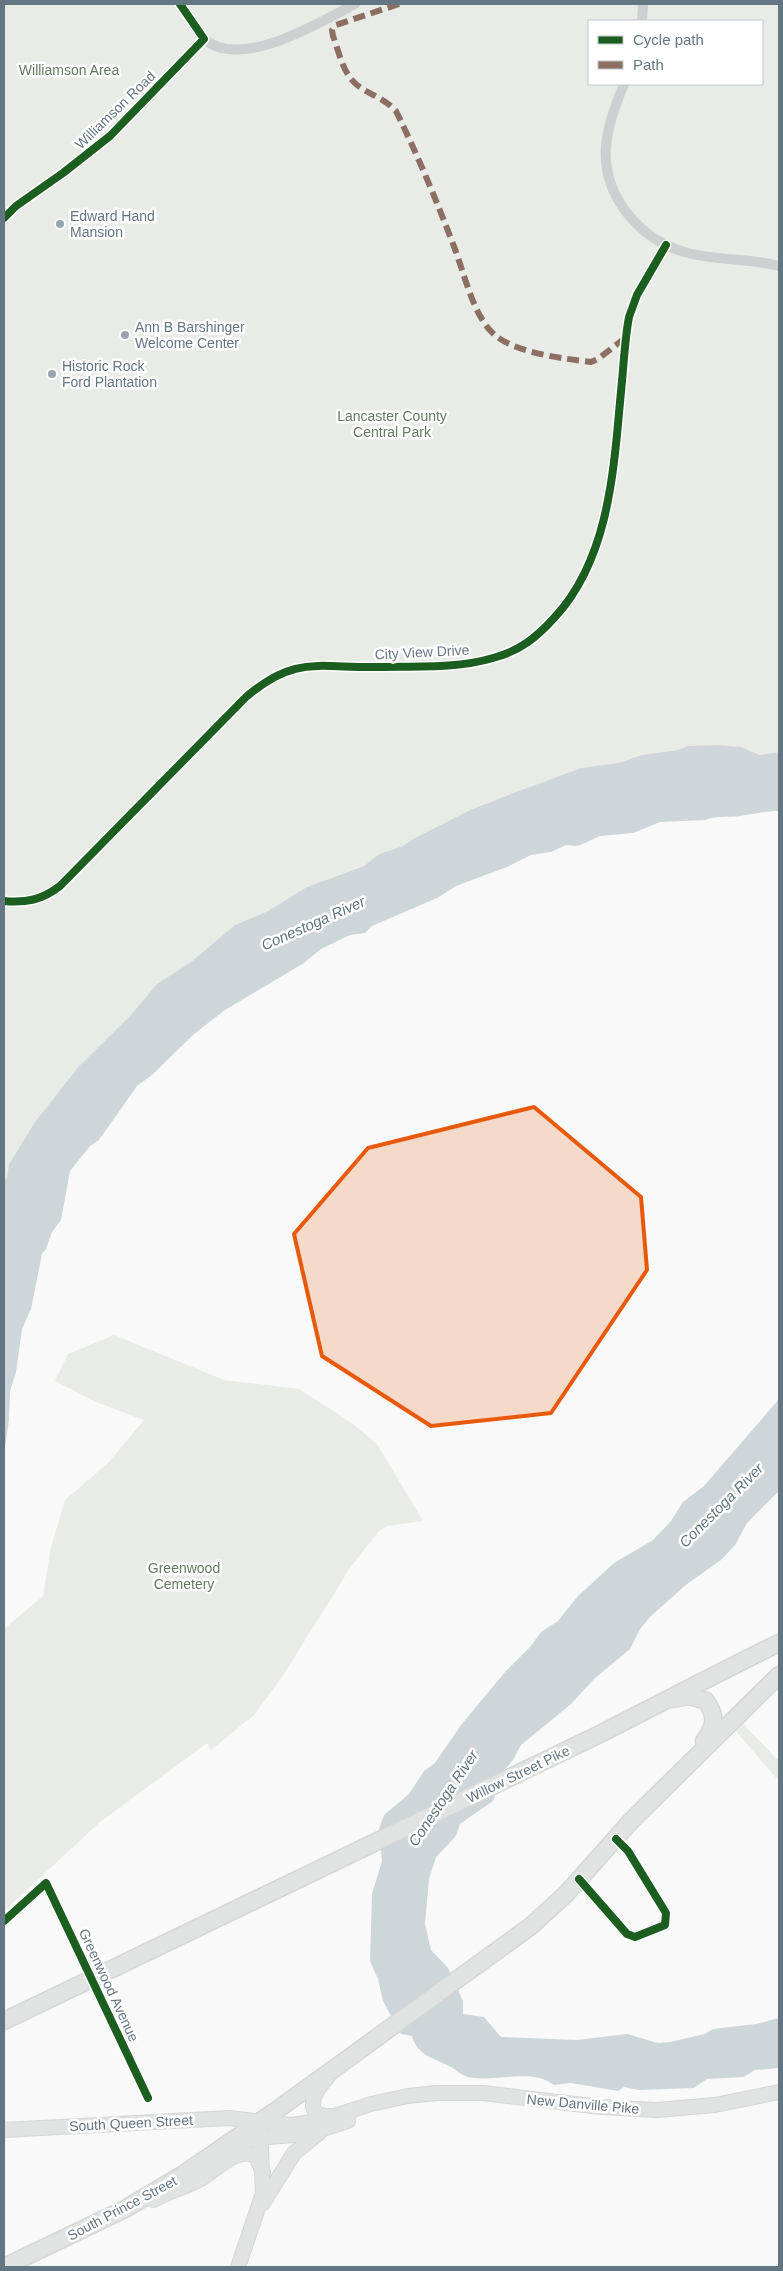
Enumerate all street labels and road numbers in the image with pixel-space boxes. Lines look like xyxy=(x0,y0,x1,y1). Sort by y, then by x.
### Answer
street label: Williamson Road xyxy=(72,68,158,152)
street label: City View Drive xyxy=(374,642,470,662)
street label: Willow Street Pike xyxy=(464,1742,572,1806)
street label: Greenwood Avenue xyxy=(76,1926,142,2044)
street label: New Danville Pike xyxy=(526,2091,640,2117)
street label: South Queen Street xyxy=(69,2112,193,2134)
street label: South Prince Street xyxy=(65,2172,179,2244)

